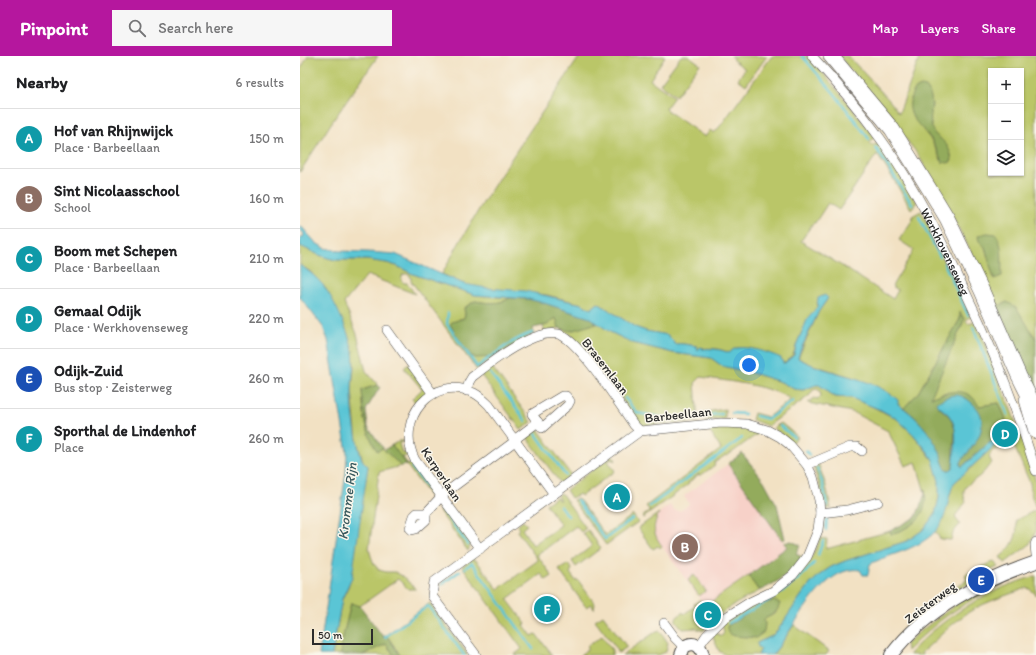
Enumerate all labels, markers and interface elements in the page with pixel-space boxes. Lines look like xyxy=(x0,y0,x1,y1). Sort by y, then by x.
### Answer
search box xyxy=(112,10,392,46)
text: Pinpoint xyxy=(20,17,88,40)
icon: search xyxy=(126,17,148,39)
text: Search here xyxy=(158,19,233,37)
text: Map xyxy=(873,20,898,37)
text: Layers xyxy=(920,20,959,37)
text: Share xyxy=(981,20,1016,37)
map controls xyxy=(988,68,1024,176)
button: + xyxy=(988,68,1024,104)
text: Nearby xyxy=(16,72,68,92)
text: 6 results xyxy=(236,75,284,90)
button: − xyxy=(988,104,1024,140)
text: Hof van Rhijnwijck xyxy=(54,122,173,140)
text: A xyxy=(25,131,33,146)
text: 150 m xyxy=(249,131,284,146)
text: Place · Barbeellaan xyxy=(54,140,160,155)
button: layers xyxy=(988,140,1024,176)
text: Sint Nicolaasschool xyxy=(54,182,179,200)
text: B xyxy=(25,191,33,206)
text: 160 m xyxy=(249,191,284,206)
text: School xyxy=(54,200,91,215)
street label: Werkhovenseweg xyxy=(917,206,973,298)
text: Boom met Schepen xyxy=(54,242,177,260)
text: C xyxy=(25,251,33,266)
text: 210 m xyxy=(249,251,284,266)
text: Place · Barbeellaan xyxy=(54,260,160,275)
text: Gemaal Odijk xyxy=(54,302,141,320)
text: D xyxy=(25,311,33,326)
text: 220 m xyxy=(248,311,284,326)
text: Place · Werkhovenseweg xyxy=(54,320,188,335)
street label: Brasemlaan xyxy=(579,335,632,398)
your location xyxy=(739,355,759,375)
text: Odijk-Zuid xyxy=(54,362,123,380)
text: E xyxy=(25,371,33,386)
text: 260 m xyxy=(248,371,284,386)
text: Bus stop · Zeisterweg xyxy=(54,380,172,395)
street label: Barbeellaan xyxy=(644,404,712,425)
pin: D xyxy=(992,419,1018,449)
text: Sporthal de Lindenhof xyxy=(54,422,196,440)
text: F xyxy=(26,431,32,446)
text: 260 m xyxy=(248,431,284,446)
text: Place xyxy=(54,440,84,455)
street label: Karperlaan xyxy=(418,444,465,504)
water label: Kromme Rijn xyxy=(334,461,361,540)
pin: A xyxy=(604,482,630,512)
pin: B xyxy=(672,532,698,562)
pin: E xyxy=(968,565,994,595)
street label: Zeisterweg xyxy=(902,578,959,627)
pin: F xyxy=(534,594,560,624)
pin: C xyxy=(695,600,721,630)
scale bar xyxy=(312,627,373,646)
text: 50 m xyxy=(318,629,342,642)

